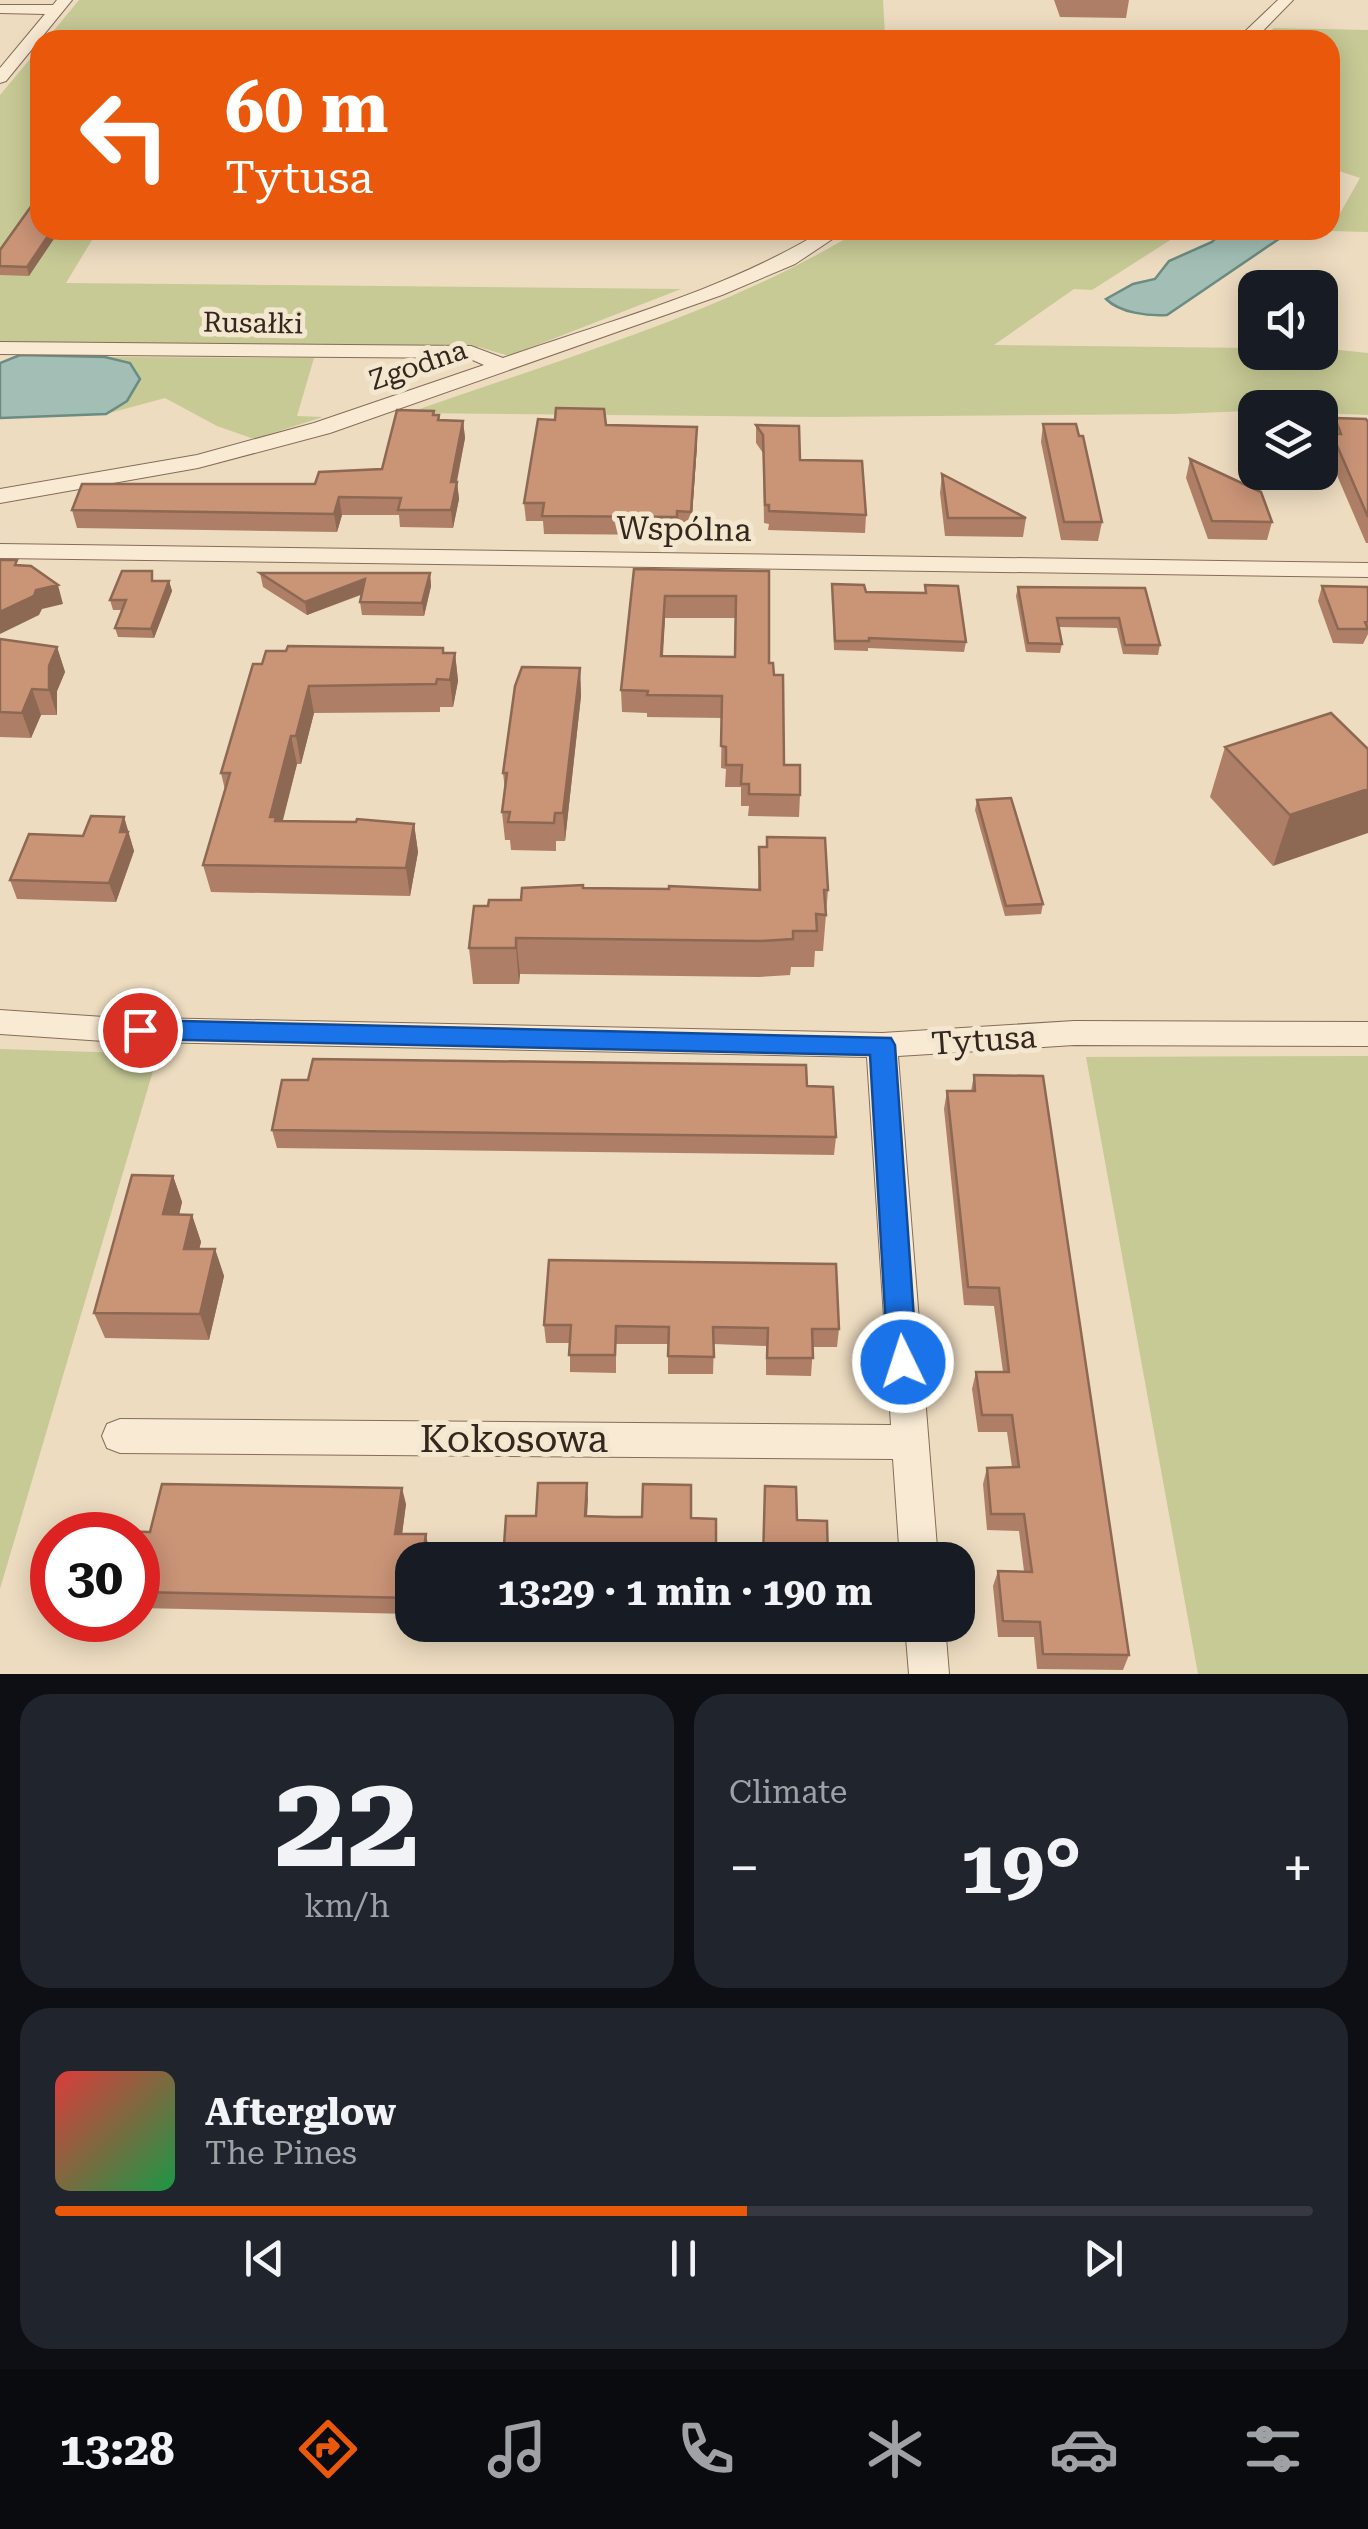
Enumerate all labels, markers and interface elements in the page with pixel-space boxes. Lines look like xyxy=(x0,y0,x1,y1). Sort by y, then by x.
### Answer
text: 60 m xyxy=(225,67,389,149)
icon: left xyxy=(60,70,190,200)
text: Tytusa xyxy=(225,151,373,204)
map controls xyxy=(1238,270,1338,490)
button: sound xyxy=(1238,270,1338,370)
street label: Rusałki xyxy=(203,306,303,340)
street label: Zgodna xyxy=(365,333,471,397)
button: layers xyxy=(1238,390,1338,490)
street label: Wspólna xyxy=(616,509,752,549)
pin xyxy=(98,988,183,1073)
icon: arrive xyxy=(113,1003,168,1058)
street label: Tytusa xyxy=(930,1017,1038,1063)
position arrow xyxy=(851,1310,955,1414)
street label: Kokosowa xyxy=(420,1417,609,1461)
speed limit sign: 30 xyxy=(30,1512,160,1642)
text: 13:29 · 1 min · 190 m xyxy=(498,1570,872,1614)
text: 22 xyxy=(274,1745,420,1898)
text: Climate xyxy=(729,1773,847,1811)
text: 19° xyxy=(960,1823,1082,1911)
text: − xyxy=(729,1836,760,1900)
text: + xyxy=(1282,1836,1313,1900)
text: km/h xyxy=(304,1887,390,1925)
text: Afterglow xyxy=(205,2090,396,2134)
text: The Pines xyxy=(205,2134,357,2172)
icon: previous xyxy=(237,2231,292,2286)
icon: pause xyxy=(656,2231,711,2286)
icon: next xyxy=(1076,2231,1131,2286)
icon: directions xyxy=(293,2414,363,2484)
icon: music xyxy=(482,2414,552,2484)
icon: phone xyxy=(671,2414,741,2484)
icon: climate xyxy=(860,2414,930,2484)
icon: car xyxy=(1049,2414,1119,2484)
icon: filters xyxy=(1238,2414,1308,2484)
text: 13:28 xyxy=(60,2423,174,2476)

